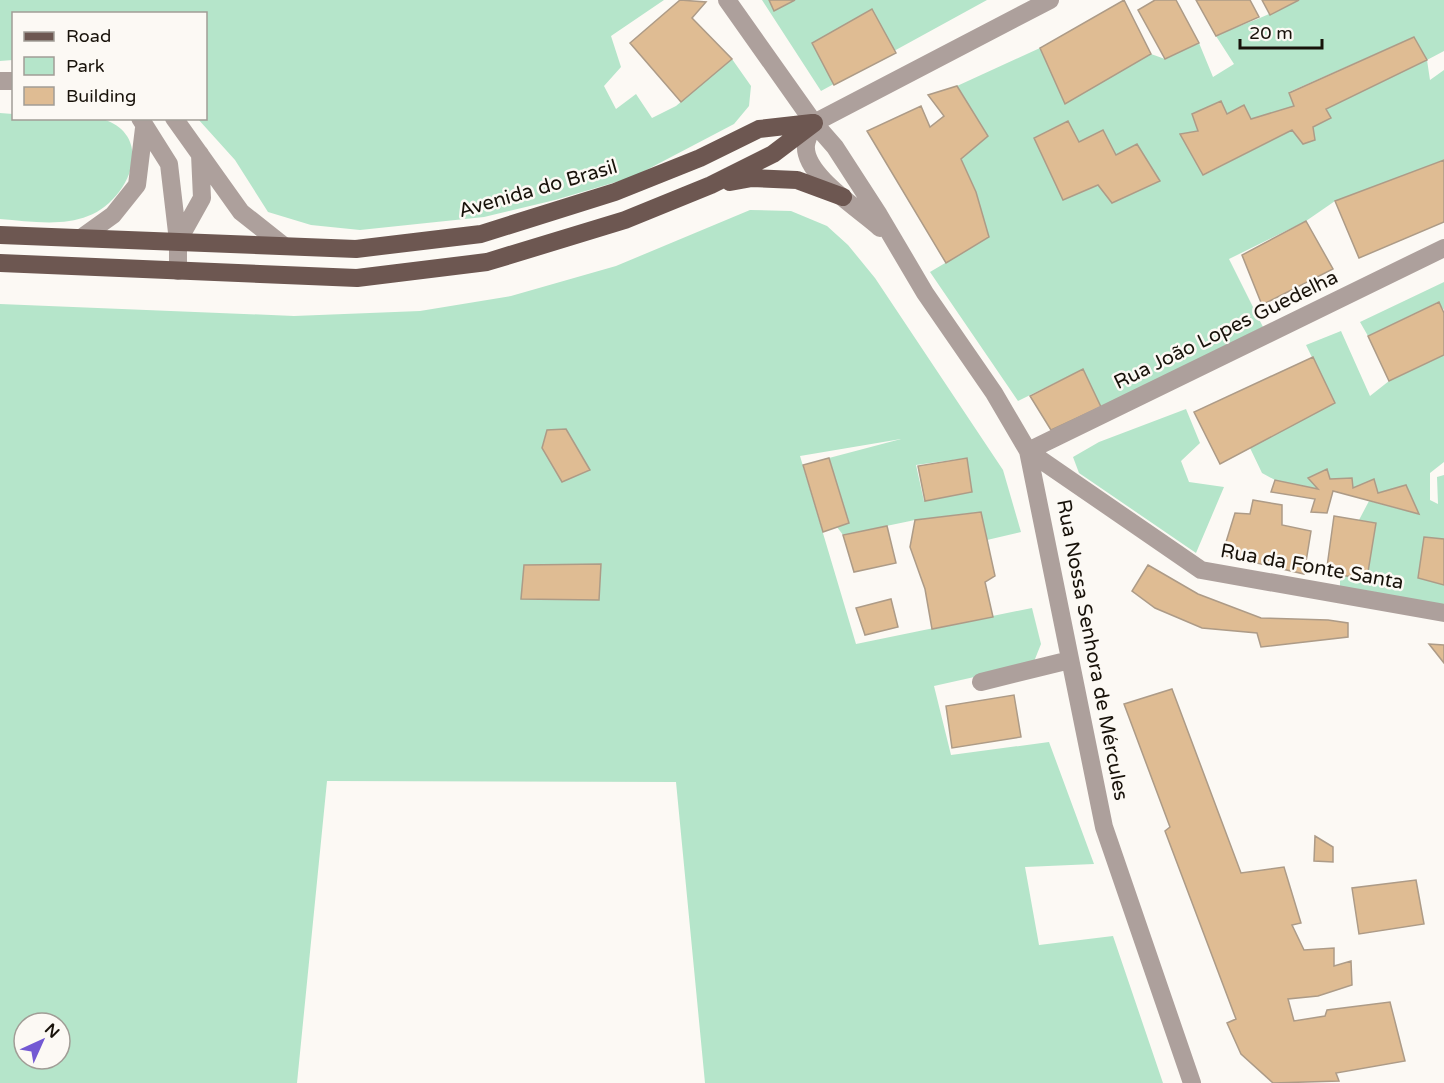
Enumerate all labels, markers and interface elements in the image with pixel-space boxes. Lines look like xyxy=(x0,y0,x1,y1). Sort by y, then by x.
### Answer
legend xyxy=(12,12,207,120)
scale bar xyxy=(1240,12,1322,50)
text: 20 m xyxy=(1249,22,1293,44)
text: Road xyxy=(66,25,111,47)
text: Park xyxy=(66,55,105,77)
text: Building xyxy=(66,85,136,107)
street label: Avenida do Brasil xyxy=(456,155,620,223)
street label: Rua João Lopes Guedelha xyxy=(1110,265,1342,395)
street label: Rua Nossa Senhora de Mércules xyxy=(1051,497,1133,803)
street label: Rua da Fonte Santa xyxy=(1218,539,1406,595)
north arrow xyxy=(12,1011,72,1071)
text: N xyxy=(40,1019,64,1043)

